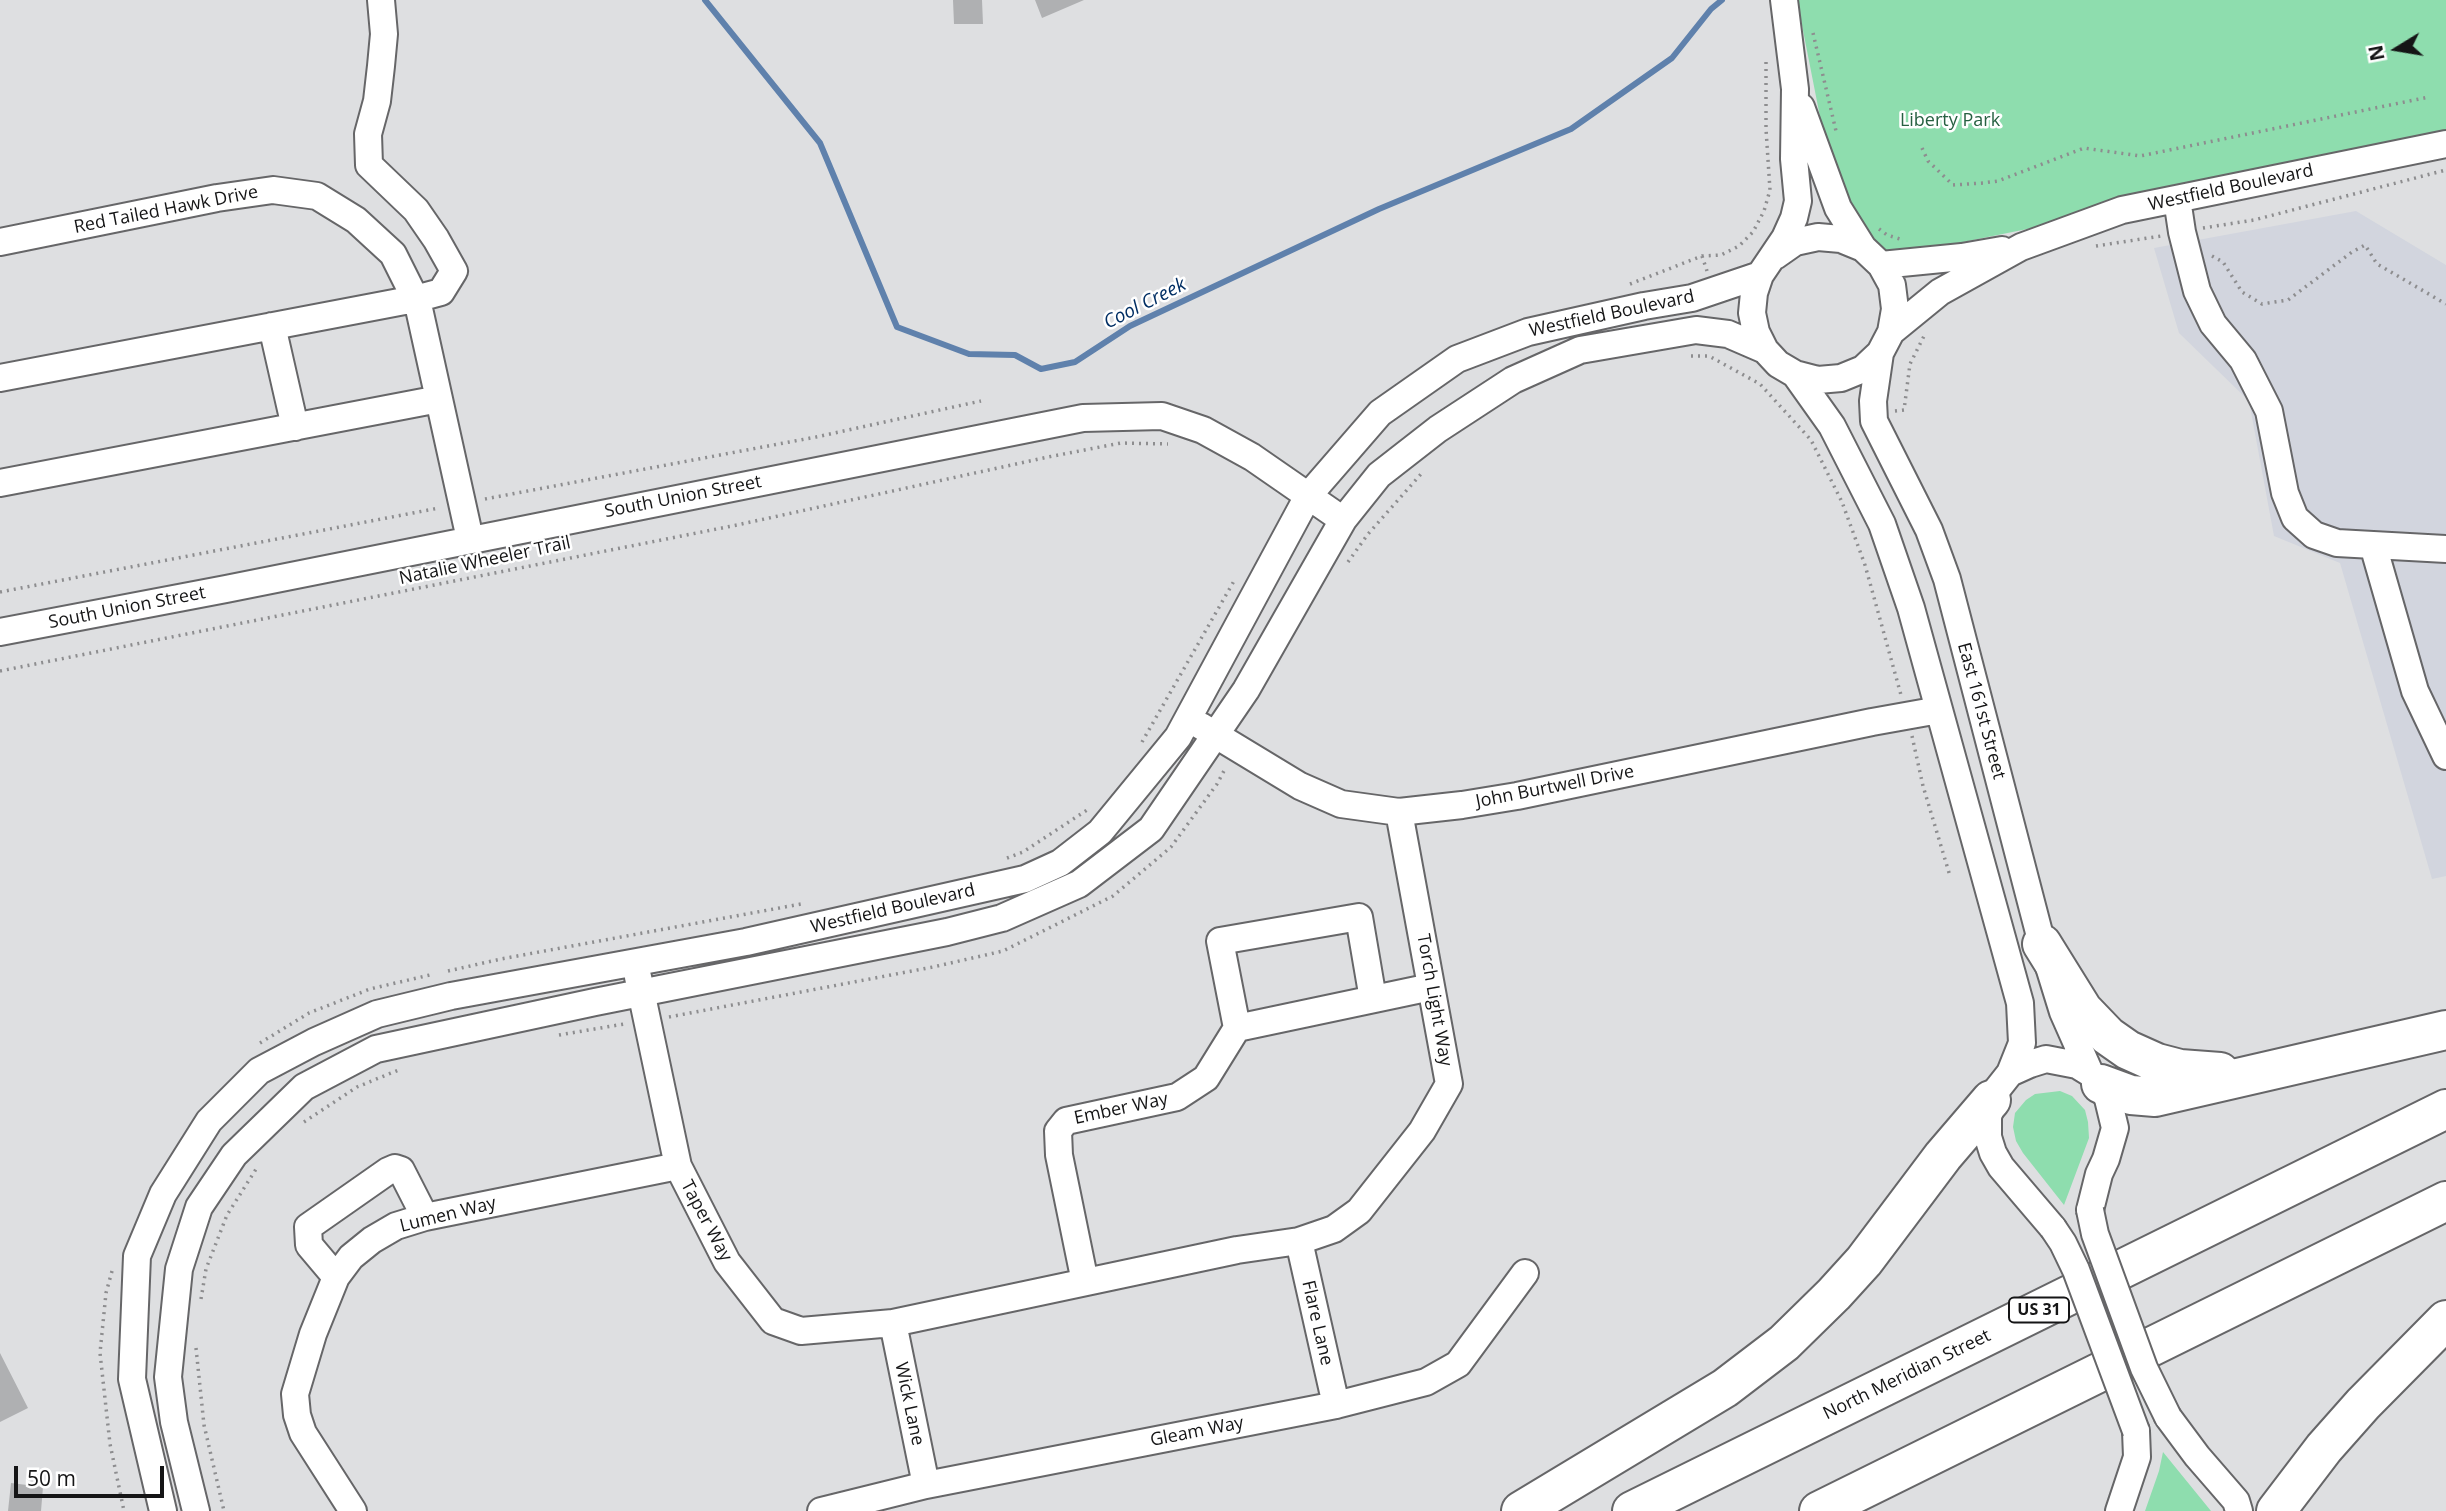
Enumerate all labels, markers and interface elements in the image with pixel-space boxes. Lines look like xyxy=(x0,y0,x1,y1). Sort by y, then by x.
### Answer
north arrow xyxy=(2362,14,2432,84)
text: N xyxy=(2362,43,2391,63)
park label: Liberty Park xyxy=(1900,110,2000,132)
street label: Westfield Boulevard xyxy=(2147,160,2315,216)
street label: Red Tailed Hawk Drive xyxy=(72,182,260,238)
water label: Cool Creek xyxy=(1100,274,1190,334)
street label: Westfield Boulevard xyxy=(1528,286,1696,342)
street label: South Union Street xyxy=(603,471,763,523)
street label: Natalie Wheeler Trail xyxy=(397,532,573,590)
street label: South Union Street xyxy=(47,582,207,634)
street label: East 161st Street xyxy=(1952,640,2010,782)
street label: John Burtwell Drive xyxy=(1474,761,1636,813)
street label: Westfield Boulevard xyxy=(809,880,977,938)
street label: Torch Light Way xyxy=(1412,932,1456,1068)
street label: Ember Way xyxy=(1072,1089,1170,1129)
street label: Taper Way xyxy=(676,1177,736,1265)
street label: Lumen Way xyxy=(398,1193,498,1237)
street label: Flare Lane xyxy=(1297,1278,1337,1368)
road number: US 31 xyxy=(2009,1298,2069,1322)
street label: North Meridian Street xyxy=(1820,1325,1994,1425)
street label: Wick Lane xyxy=(890,1360,928,1448)
street label: Gleam Way xyxy=(1148,1412,1246,1452)
scale bar xyxy=(18,1452,168,1496)
text: 50 m xyxy=(27,1464,76,1492)

